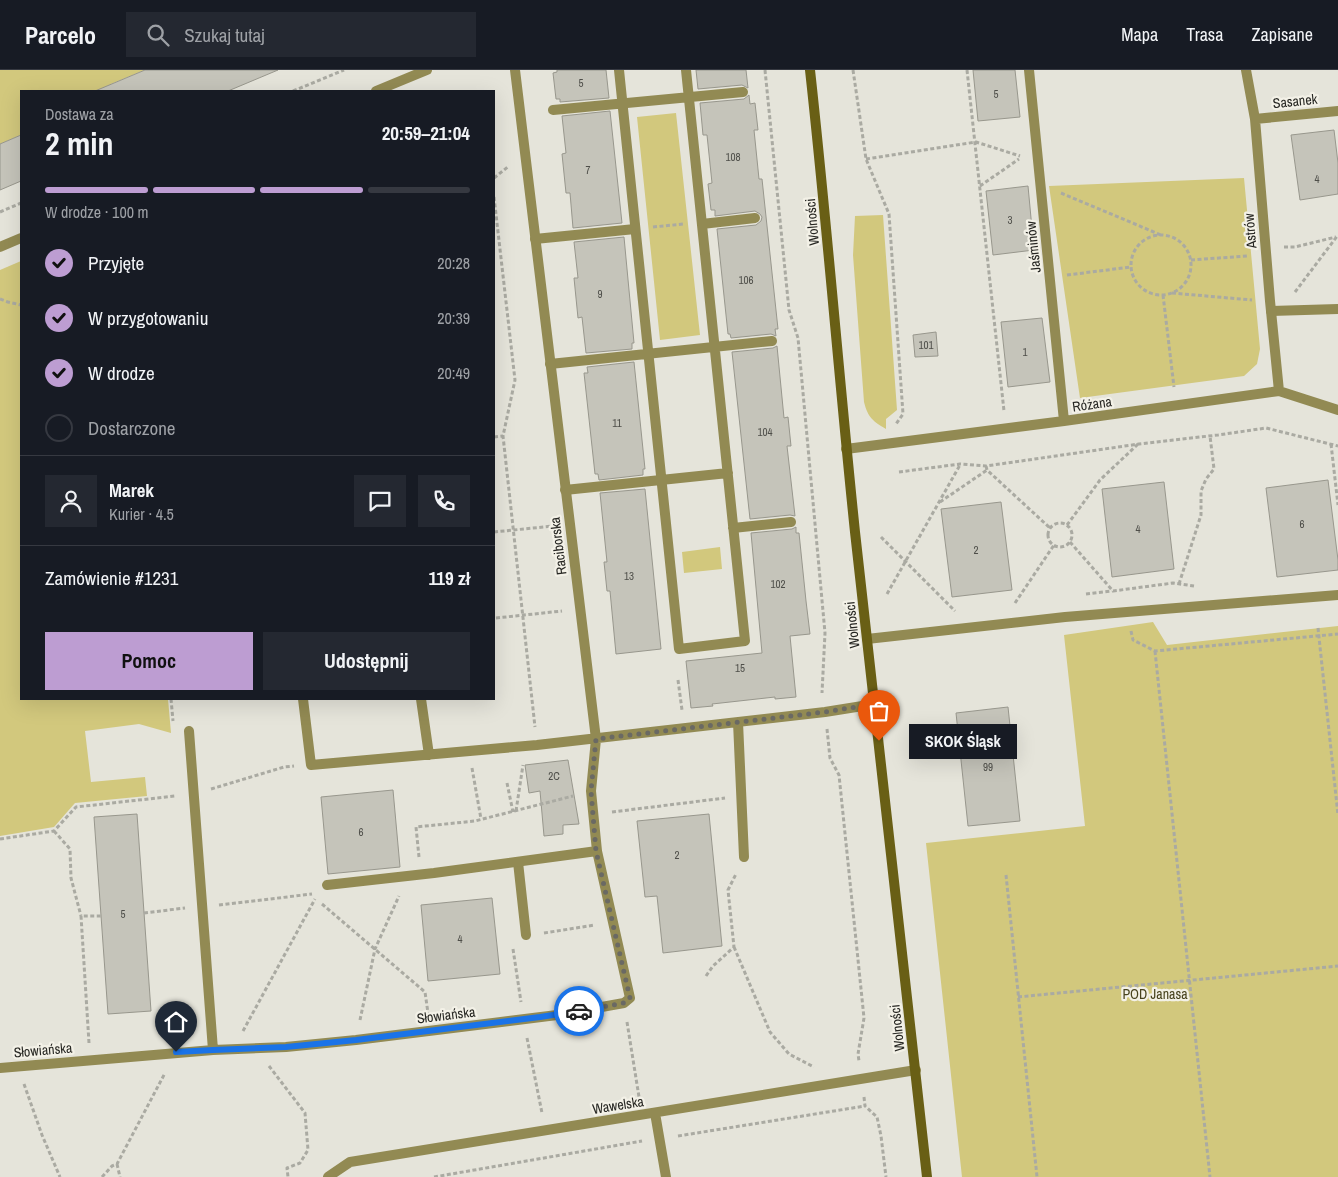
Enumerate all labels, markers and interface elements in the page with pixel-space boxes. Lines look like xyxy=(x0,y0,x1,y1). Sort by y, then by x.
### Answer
search box xyxy=(126,12,476,57)
text: Parcelo xyxy=(25,19,96,51)
icon: search xyxy=(144,21,172,49)
text: Szukaj tutaj xyxy=(184,22,265,48)
text: Mapa xyxy=(1121,22,1158,47)
text: Trasa xyxy=(1186,22,1223,47)
text: Zapisane xyxy=(1251,22,1313,47)
house number: 5 xyxy=(578,76,584,90)
house number: 5 xyxy=(993,87,999,101)
street label: Sasanek xyxy=(1272,90,1318,112)
text: Dostawa za xyxy=(45,103,114,125)
text: 20:59–21:04 xyxy=(382,120,470,146)
text: 2 min xyxy=(45,122,114,165)
house number: 108 xyxy=(725,150,741,164)
house number: 7 xyxy=(585,163,591,177)
house number: 4 xyxy=(1314,172,1320,186)
street label: Wolności xyxy=(801,198,823,246)
text: W drodze · 100 m xyxy=(45,201,149,223)
street label: Astrów xyxy=(1239,212,1261,250)
house number: 3 xyxy=(1007,213,1013,227)
street label: Jaśminów xyxy=(1021,220,1045,274)
icon: check xyxy=(45,249,73,277)
text: Przyjęte xyxy=(88,250,144,276)
text: 20:28 xyxy=(437,252,470,274)
house number: 106 xyxy=(738,273,754,287)
house number: 9 xyxy=(597,287,603,301)
icon: check xyxy=(45,304,73,332)
text: W przygotowaniu xyxy=(88,305,208,331)
text: 20:39 xyxy=(437,307,470,329)
house number: 101 xyxy=(918,338,934,352)
house number: 1 xyxy=(1022,345,1028,359)
icon: check xyxy=(45,359,73,387)
text: W drodze xyxy=(88,360,155,386)
text: 20:49 xyxy=(437,362,470,384)
street label: Różana xyxy=(1071,392,1113,416)
text: Dostarczone xyxy=(88,415,175,441)
house number: 11 xyxy=(612,416,622,430)
house number: 104 xyxy=(757,425,773,439)
button: person xyxy=(45,475,97,527)
button: chat xyxy=(354,475,406,527)
button: phone xyxy=(418,475,470,527)
text: Marek xyxy=(109,477,154,503)
text: Kurier · 4.5 xyxy=(109,503,174,525)
street label: Raciborska xyxy=(545,515,570,576)
house number: 6 xyxy=(1299,517,1305,531)
house number: 4 xyxy=(1135,522,1141,536)
house number: 2 xyxy=(973,543,979,557)
text: Zamówienie #1231 xyxy=(45,565,178,591)
text: 119 zł xyxy=(428,565,470,591)
house number: 13 xyxy=(624,569,634,583)
house number: 102 xyxy=(770,577,786,591)
street label: Wolności xyxy=(841,601,863,649)
button: Pomoc xyxy=(45,632,253,690)
button: Udostępnij xyxy=(263,632,470,690)
house number: 15 xyxy=(735,661,745,675)
pin xyxy=(858,690,900,741)
icon: bag xyxy=(865,697,893,725)
callout: SKOK Śląsk xyxy=(909,724,1016,758)
text: SKOK Śląsk xyxy=(925,730,1001,752)
house number: 99 xyxy=(983,760,993,774)
house number: 2C xyxy=(548,769,560,783)
house number: 6 xyxy=(358,825,364,839)
house number: 2 xyxy=(674,848,680,862)
house number: 5 xyxy=(120,907,126,921)
house number: 4 xyxy=(457,932,463,946)
park label: POD Janasa xyxy=(1122,985,1188,1003)
courier xyxy=(554,986,604,1036)
icon: car xyxy=(565,997,593,1025)
pin xyxy=(155,1001,197,1052)
street label: Słowiańska xyxy=(416,1002,477,1028)
street label: Wolności xyxy=(886,1004,908,1052)
icon: home xyxy=(162,1008,190,1036)
street label: Słowiańska xyxy=(13,1038,74,1062)
street label: Wawelska xyxy=(591,1092,646,1118)

